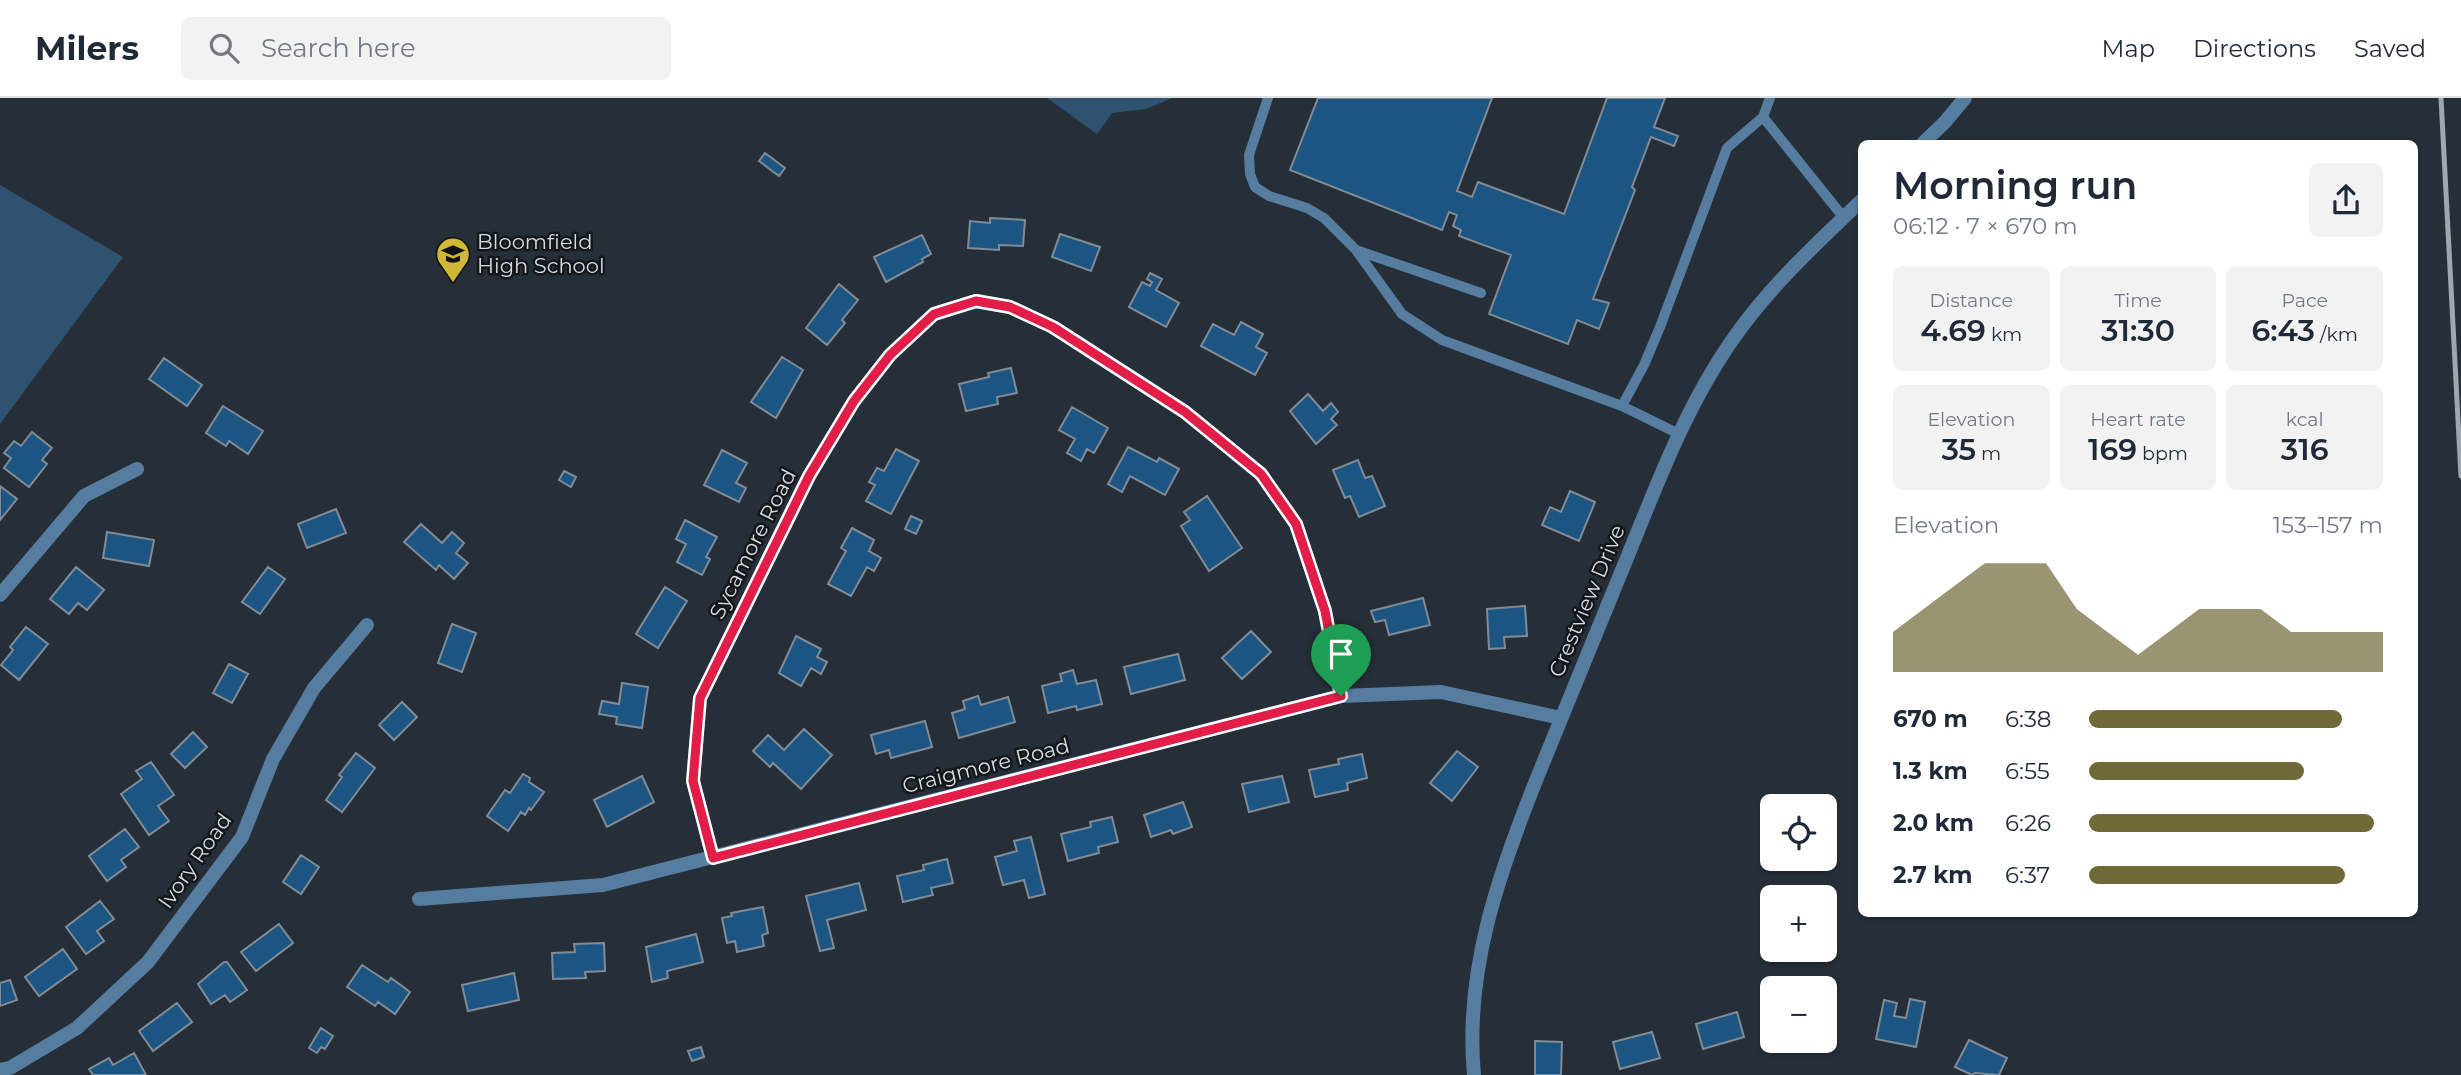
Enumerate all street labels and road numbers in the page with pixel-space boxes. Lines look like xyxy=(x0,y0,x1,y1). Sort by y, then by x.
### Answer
street label: Sycamore Road xyxy=(704,465,801,623)
street label: Crestview Drive xyxy=(1543,521,1630,681)
street label: Craigmore Road xyxy=(900,733,1072,798)
street label: Ivory Road xyxy=(153,808,237,913)

